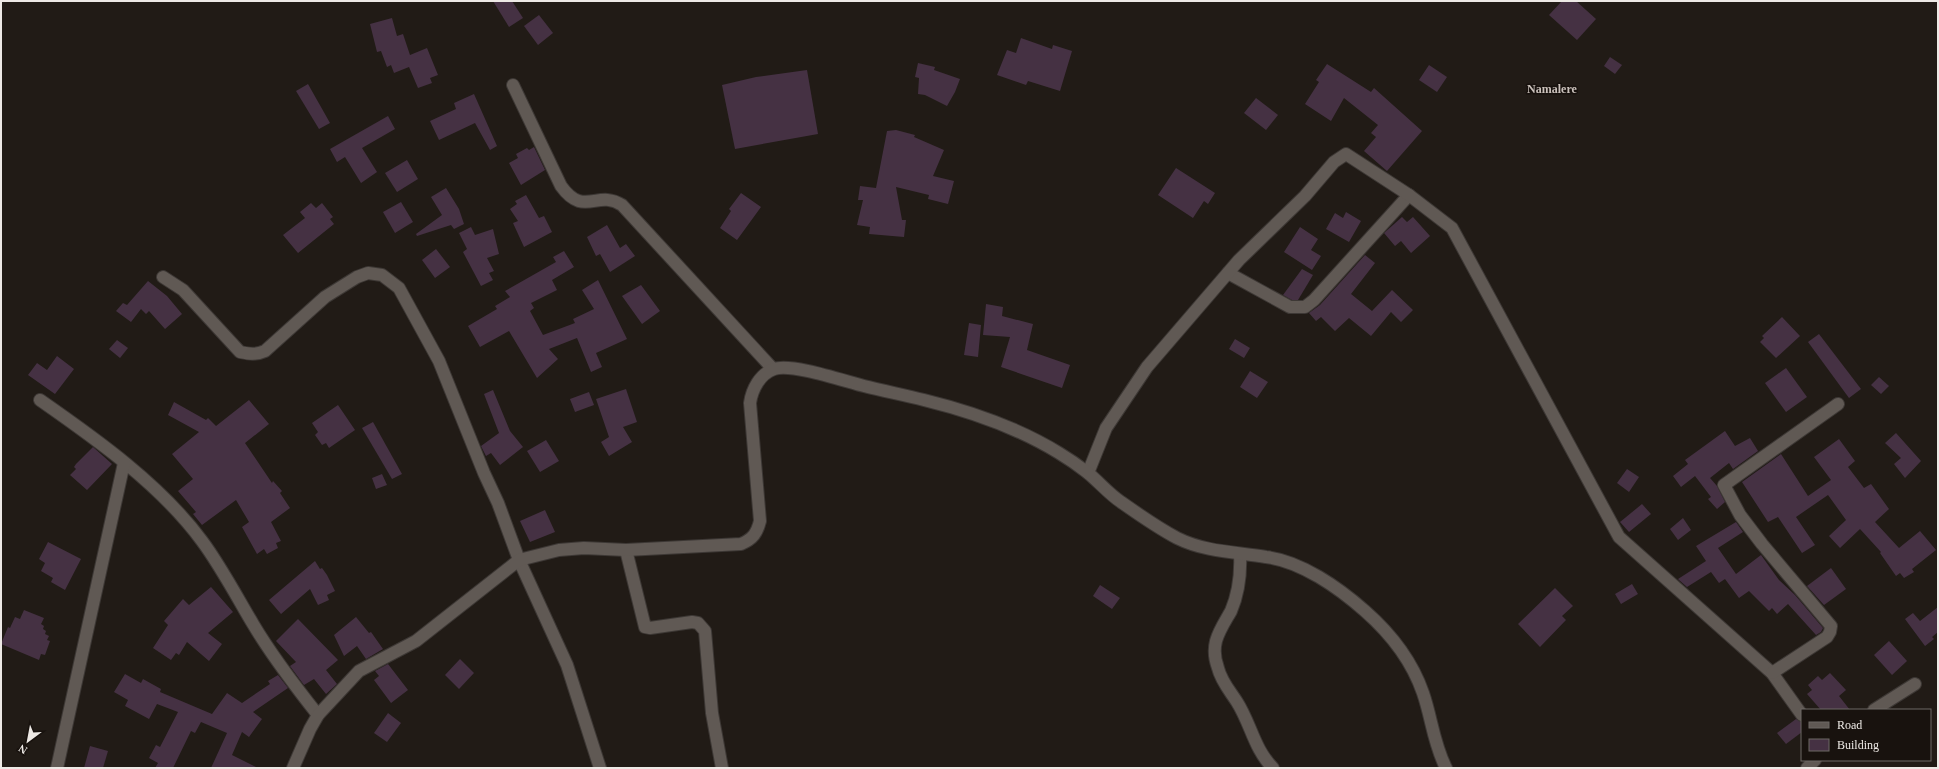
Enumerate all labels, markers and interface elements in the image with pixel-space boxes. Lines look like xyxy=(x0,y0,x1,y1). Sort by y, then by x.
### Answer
district label: Namalere xyxy=(1527,82,1578,96)
legend xyxy=(1801,709,1931,761)
text: Road xyxy=(1837,718,1862,732)
north arrow xyxy=(8,721,48,761)
text: Building xyxy=(1837,738,1879,752)
text: N xyxy=(16,742,29,757)

